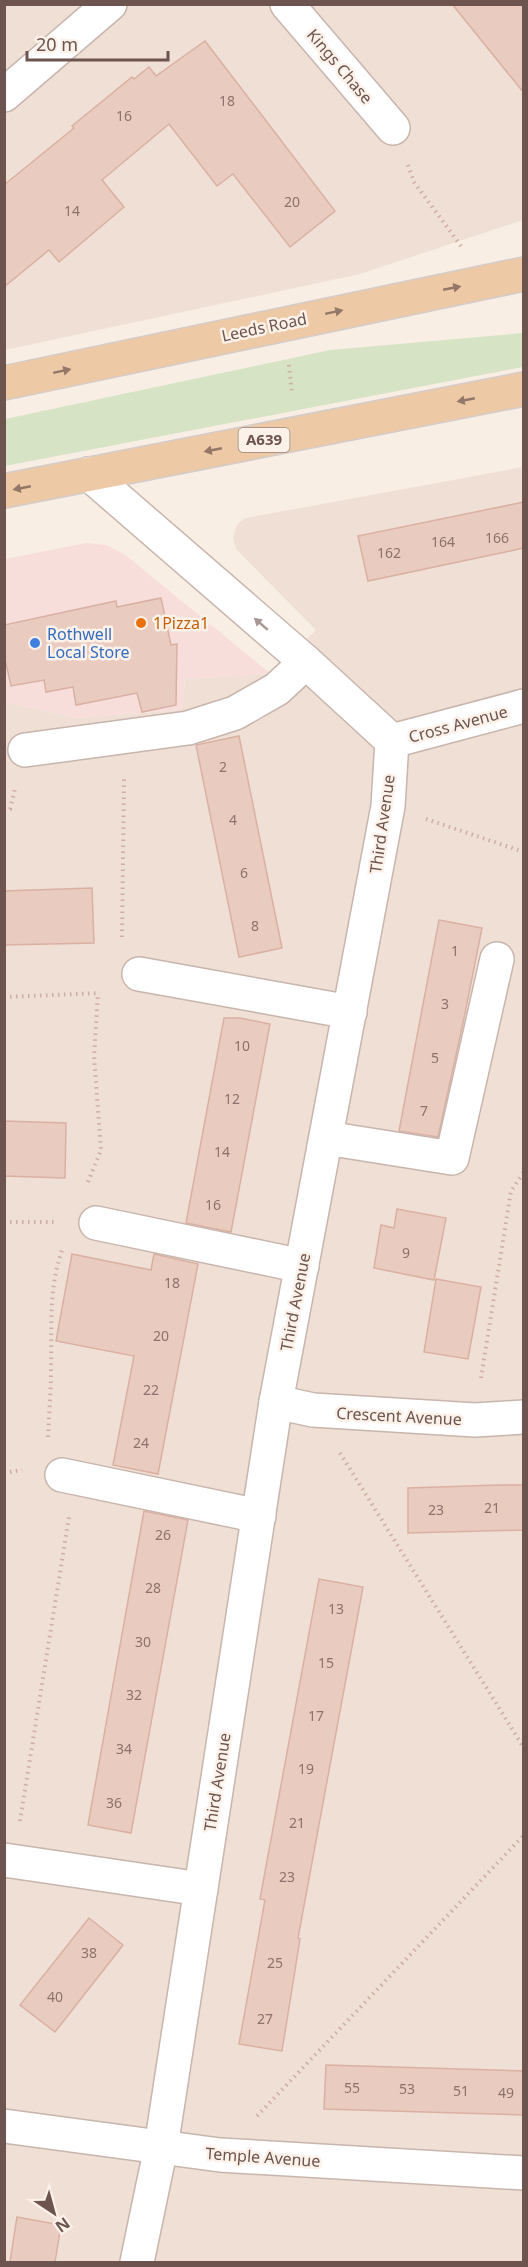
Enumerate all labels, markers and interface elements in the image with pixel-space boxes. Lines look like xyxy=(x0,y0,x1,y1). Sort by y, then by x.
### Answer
scale bar xyxy=(27,24,168,62)
street label: Kings Chase xyxy=(302,24,378,108)
text: 20 m xyxy=(36,32,78,56)
house number: 18 xyxy=(219,91,235,110)
house number: 16 xyxy=(116,106,132,125)
house number: 20 xyxy=(284,192,300,211)
house number: 14 xyxy=(64,201,80,220)
one-way arrow xyxy=(443,283,462,292)
street label: Leeds Road xyxy=(219,307,309,347)
one-way arrow xyxy=(325,307,344,316)
one-way arrow xyxy=(52,366,71,375)
one-way arrow xyxy=(456,396,475,405)
road number: A639 xyxy=(238,428,290,452)
one-way arrow xyxy=(203,446,222,455)
one-way arrow xyxy=(12,484,31,493)
house number: 166 xyxy=(485,528,509,547)
house number: 164 xyxy=(431,532,455,551)
house number: 162 xyxy=(377,543,401,562)
place label: 1Pizza1 xyxy=(153,612,209,634)
marker: 1Pizza1 xyxy=(134,616,148,630)
one-way arrow xyxy=(254,617,269,631)
place label: Rothwell Local Store xyxy=(47,623,130,663)
marker: Rothwell Local Store xyxy=(28,636,42,650)
street label: Cross Avenue xyxy=(406,700,510,748)
house number: 2 xyxy=(219,757,227,776)
street label: Third Avenue xyxy=(364,773,400,875)
house number: 4 xyxy=(229,810,237,829)
house number: 6 xyxy=(240,863,248,882)
house number: 8 xyxy=(251,916,259,935)
house number: 1 xyxy=(451,941,459,960)
house number: 3 xyxy=(441,994,449,1013)
house number: 10 xyxy=(234,1036,250,1055)
house number: 5 xyxy=(431,1048,439,1067)
house number: 12 xyxy=(224,1089,240,1108)
house number: 7 xyxy=(420,1101,428,1120)
house number: 14 xyxy=(214,1142,230,1161)
house number: 16 xyxy=(205,1195,221,1214)
house number: 9 xyxy=(402,1243,410,1262)
street label: Third Avenue xyxy=(275,1251,315,1353)
house number: 18 xyxy=(164,1273,180,1292)
house number: 20 xyxy=(153,1326,169,1345)
house number: 22 xyxy=(143,1380,159,1399)
street label: Crescent Avenue xyxy=(336,1402,462,1430)
house number: 24 xyxy=(133,1433,149,1452)
house number: 21 xyxy=(484,1498,500,1517)
house number: 23 xyxy=(428,1500,444,1519)
house number: 26 xyxy=(155,1525,171,1544)
house number: 28 xyxy=(145,1578,161,1597)
house number: 13 xyxy=(328,1599,344,1618)
house number: 30 xyxy=(135,1632,151,1651)
house number: 15 xyxy=(318,1653,334,1672)
house number: 32 xyxy=(126,1685,142,1704)
house number: 17 xyxy=(308,1706,324,1725)
street label: Third Avenue xyxy=(198,1731,236,1833)
house number: 34 xyxy=(116,1739,132,1758)
house number: 19 xyxy=(298,1759,314,1778)
house number: 36 xyxy=(106,1793,122,1812)
house number: 21 xyxy=(289,1813,305,1832)
house number: 23 xyxy=(279,1867,295,1886)
house number: 38 xyxy=(81,1943,97,1962)
house number: 25 xyxy=(267,1953,283,1972)
house number: 40 xyxy=(47,1987,63,2006)
house number: 27 xyxy=(257,2009,273,2028)
house number: 55 xyxy=(344,2078,360,2097)
house number: 53 xyxy=(399,2079,415,2098)
house number: 51 xyxy=(453,2081,469,2100)
house number: 49 xyxy=(498,2083,514,2102)
street label: Temple Avenue xyxy=(205,2142,321,2172)
north arrow xyxy=(24,2183,84,2243)
text: N xyxy=(51,2212,75,2238)

